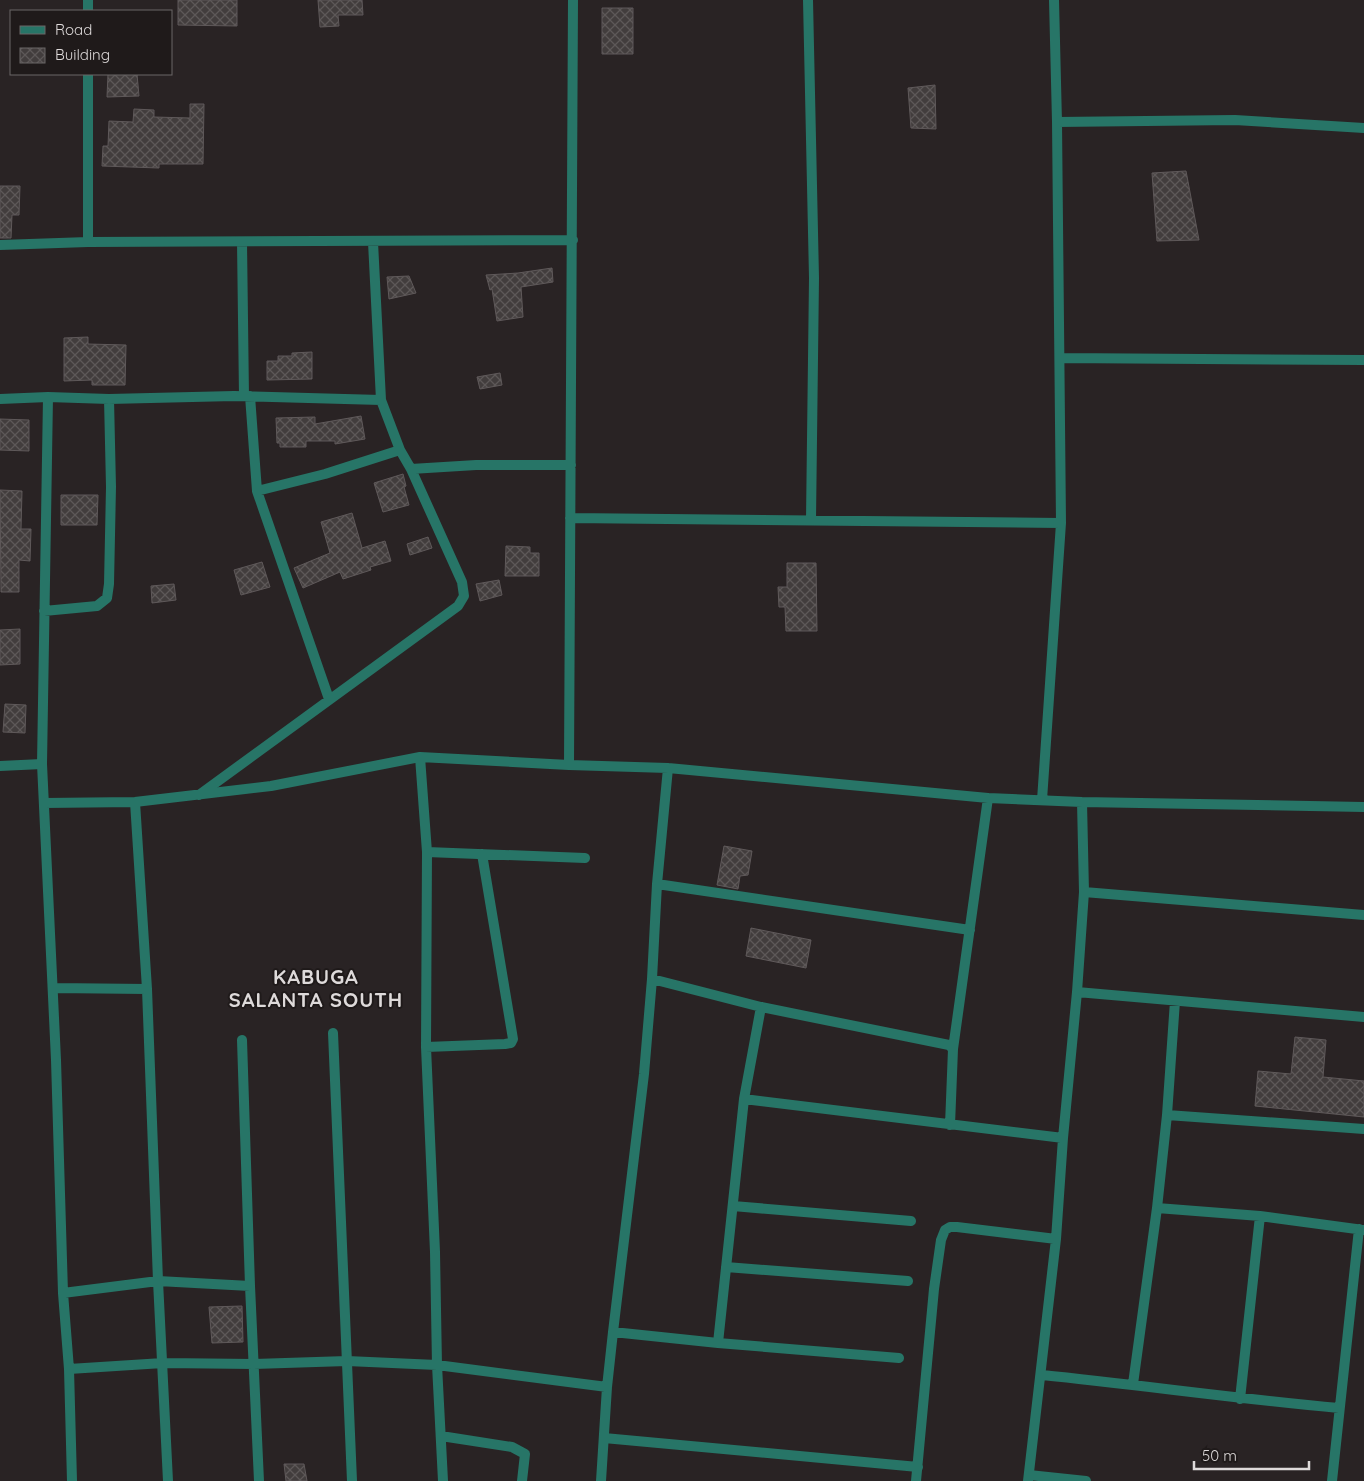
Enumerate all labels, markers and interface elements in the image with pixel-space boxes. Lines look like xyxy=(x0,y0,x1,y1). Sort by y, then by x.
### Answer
legend xyxy=(10,10,172,75)
text: Road xyxy=(55,20,92,39)
text: Building xyxy=(55,45,110,64)
district label: KABUGA SALANTA SOUTH xyxy=(229,964,403,1012)
scale bar xyxy=(1194,1438,1309,1470)
text: 50 m xyxy=(1202,1446,1237,1465)

